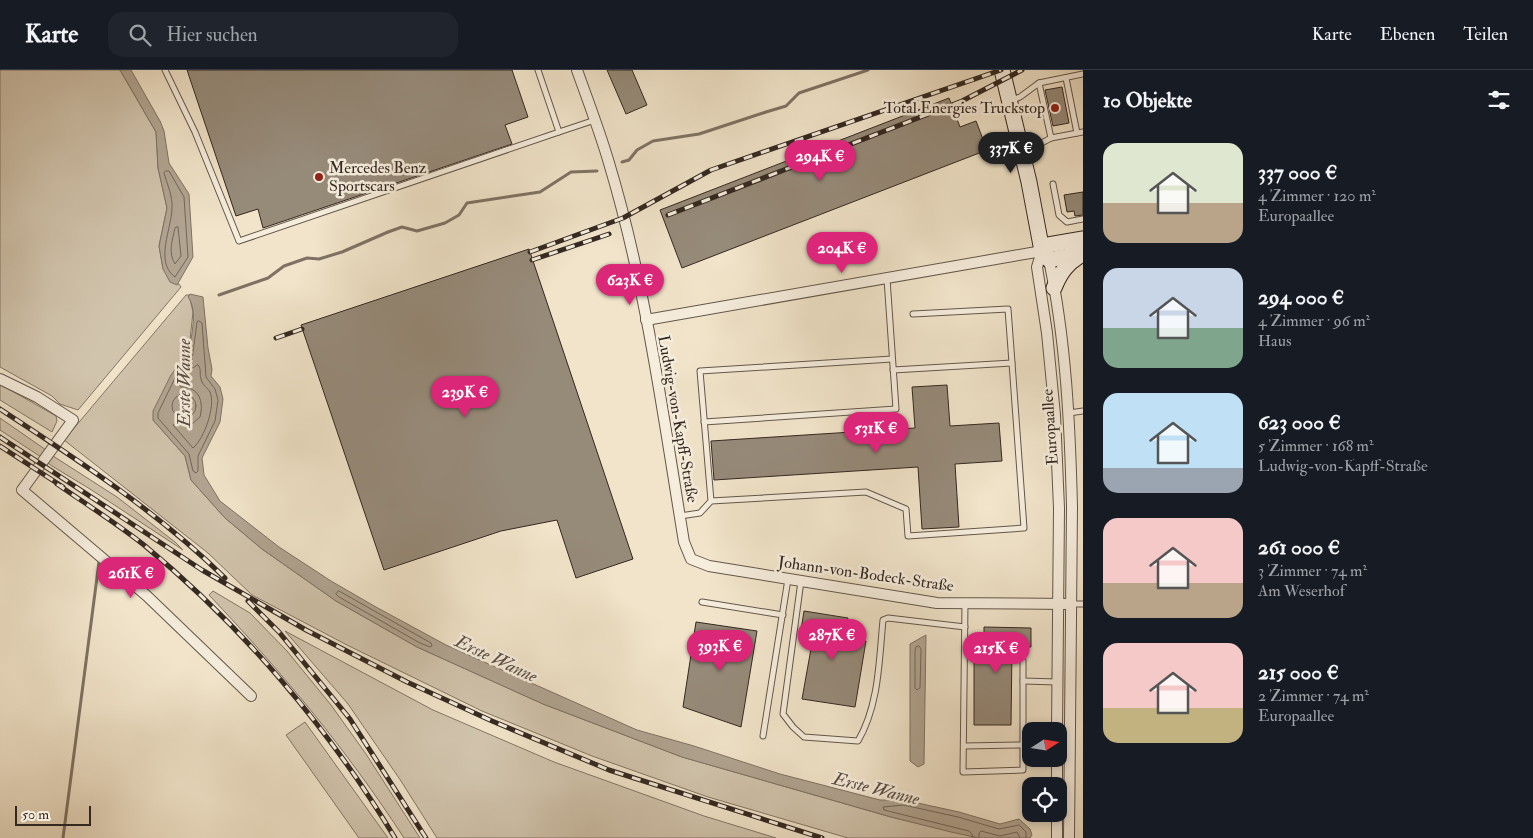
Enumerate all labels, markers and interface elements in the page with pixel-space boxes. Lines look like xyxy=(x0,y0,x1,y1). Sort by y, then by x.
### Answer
search box xyxy=(108,12,458,57)
text: Karte xyxy=(25,19,78,50)
icon: search xyxy=(126,21,154,49)
text: Hier suchen xyxy=(166,23,258,47)
text: Karte xyxy=(1312,23,1352,46)
text: Ebenen xyxy=(1380,23,1435,46)
text: Teilen xyxy=(1463,23,1508,46)
icon: filters xyxy=(1485,86,1513,114)
text: 10 Objekte xyxy=(1103,87,1192,114)
place label: Total Energies Truckstop xyxy=(884,98,1045,119)
marker: Total Energies Truckstop xyxy=(1049,102,1061,114)
pin: 337K € xyxy=(970,132,1052,174)
text: 337K € xyxy=(989,138,1033,158)
pin: 294K € xyxy=(779,140,861,182)
text: 294K € xyxy=(796,146,844,166)
place label: Mercedes Benz Sportscars xyxy=(329,158,427,197)
text: 337 000 € xyxy=(1258,159,1337,186)
icon: home xyxy=(1143,163,1203,223)
marker: Mercedes Benz Sportscars xyxy=(313,171,325,183)
text: 4 Zimmer · 120 m² xyxy=(1258,186,1376,206)
text: Europaallee xyxy=(1258,206,1334,226)
pin: 204K € xyxy=(801,232,883,274)
text: 204K € xyxy=(818,238,866,258)
pin: 623K € xyxy=(589,264,671,306)
text: 623K € xyxy=(607,270,653,290)
text: 294 000 € xyxy=(1258,284,1344,311)
icon: home xyxy=(1143,288,1203,348)
text: 4 Zimmer · 96 m² xyxy=(1258,311,1370,331)
text: Haus xyxy=(1258,331,1291,351)
street label: Ludwig-von-Kapff-Straße xyxy=(652,334,703,505)
water label: Erste Wanne xyxy=(173,338,196,428)
pin: 239K € xyxy=(424,376,506,418)
text: 239K € xyxy=(442,382,488,402)
street label: Europaallee xyxy=(1037,388,1064,466)
text: 623 000 € xyxy=(1258,409,1341,436)
pin: 531K € xyxy=(835,412,917,454)
icon: home xyxy=(1143,413,1203,473)
text: 531K € xyxy=(855,418,897,438)
text: 5 Zimmer · 168 m² xyxy=(1258,436,1373,456)
text: Ludwig-von-Kapff-Straße xyxy=(1258,456,1428,476)
text: 261 000 € xyxy=(1258,534,1340,561)
icon: home xyxy=(1143,538,1203,598)
street label: Johann-von-Bodeck-Straße xyxy=(776,552,955,597)
pin: 261K € xyxy=(90,556,172,599)
text: 3 Zimmer · 74 m² xyxy=(1258,561,1367,581)
text: 261K € xyxy=(108,563,154,583)
text: Am Weserhof xyxy=(1258,581,1345,601)
pin: 287K € xyxy=(791,618,873,661)
text: 287K € xyxy=(809,625,855,645)
water label: Erste Wanne xyxy=(450,630,542,689)
pin: 393K € xyxy=(679,630,761,672)
pin: 215K € xyxy=(955,632,1037,674)
text: 393K € xyxy=(698,636,742,656)
text: 215K € xyxy=(974,638,1018,658)
text: 215 000 € xyxy=(1258,659,1339,686)
icon: home xyxy=(1143,663,1203,723)
text: 2 Zimmer · 74 m² xyxy=(1258,686,1369,706)
text: Europaallee xyxy=(1258,706,1334,726)
north arrow xyxy=(1022,722,1068,768)
map controls xyxy=(1022,722,1067,822)
water label: Erste Wanne xyxy=(829,767,923,811)
button: locate xyxy=(1022,777,1067,822)
scale bar xyxy=(15,803,91,826)
text: 50 m xyxy=(22,806,49,823)

